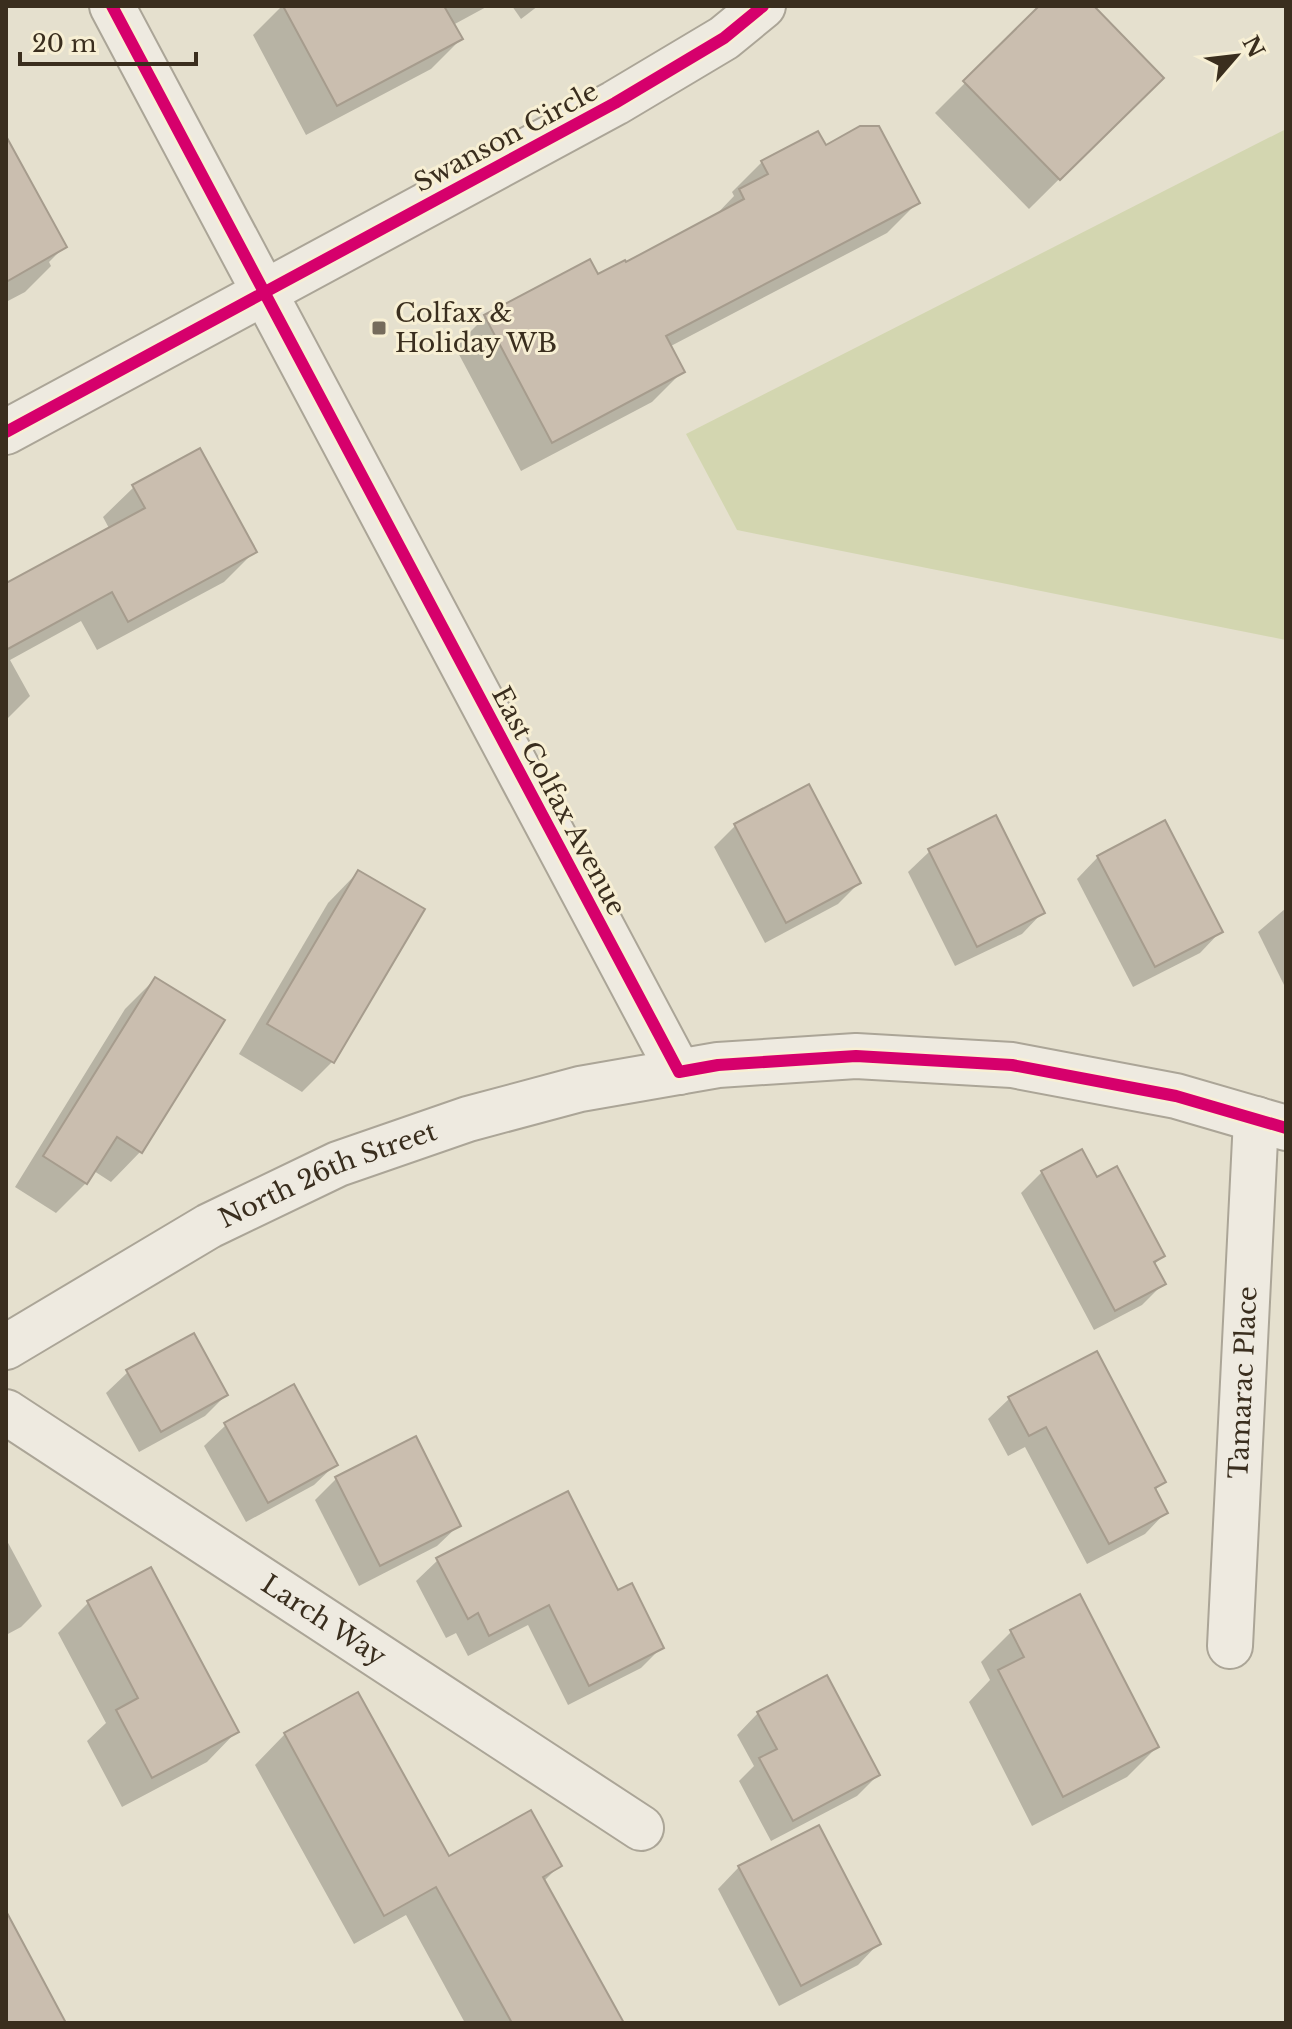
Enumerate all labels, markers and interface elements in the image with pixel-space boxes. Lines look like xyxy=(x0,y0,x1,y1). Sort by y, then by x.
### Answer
scale bar xyxy=(20,16,196,66)
north arrow xyxy=(1196,16,1276,96)
text: 20 m xyxy=(32,29,97,58)
text: N xyxy=(1236,31,1270,63)
street label: Swanson Circle xyxy=(408,75,604,199)
place label: Colfax & Holiday WB xyxy=(395,297,557,359)
marker: Colfax & Holiday WB xyxy=(370,319,388,337)
street label: East Colfax Avenue xyxy=(485,681,633,921)
street label: North 26th Street xyxy=(214,1115,441,1235)
street label: Tamarac Place xyxy=(1222,1285,1264,1479)
street label: Larch Way xyxy=(256,1568,393,1673)

